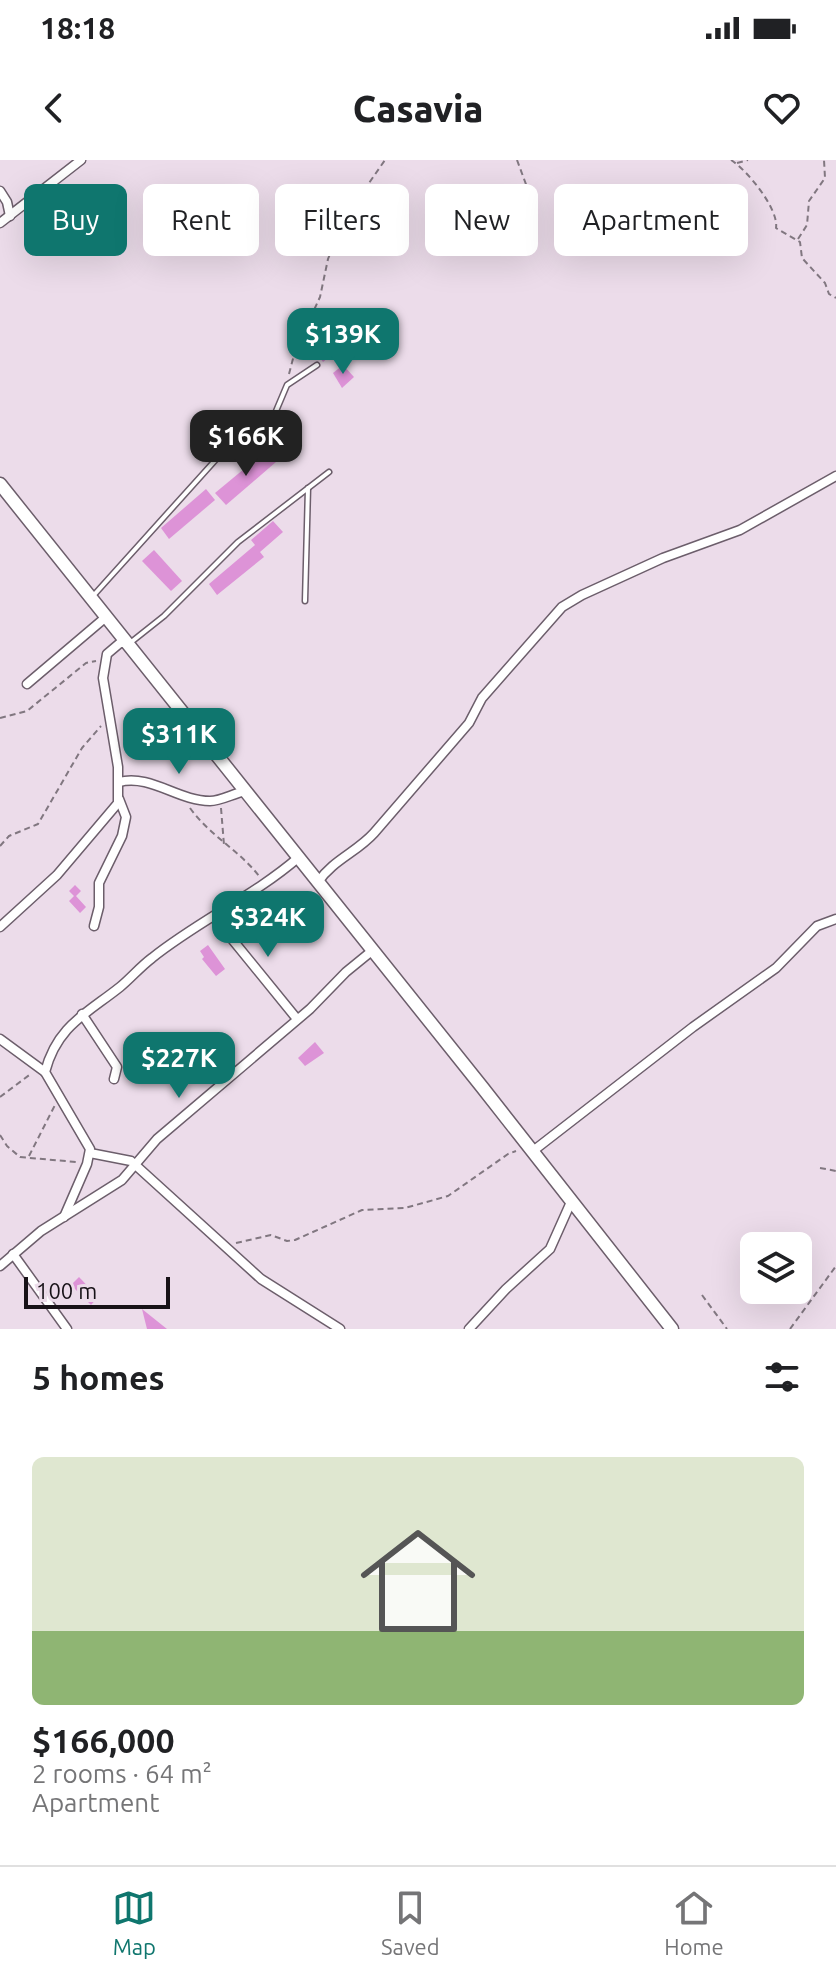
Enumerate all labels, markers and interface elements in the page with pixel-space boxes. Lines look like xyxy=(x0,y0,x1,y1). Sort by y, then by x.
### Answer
text: 18:18 xyxy=(40,11,115,45)
icon: back xyxy=(32,86,76,130)
icon: heart xyxy=(760,86,804,130)
text: Casavia xyxy=(353,88,483,129)
chip: Buy xyxy=(24,184,127,256)
chip: Rent xyxy=(143,184,259,256)
chip: Filters xyxy=(275,184,409,256)
chip: New xyxy=(425,184,538,256)
chip: Apartment xyxy=(554,184,748,256)
pin: $139K xyxy=(287,308,399,376)
text: $139K xyxy=(305,319,381,348)
pin: $166K xyxy=(190,410,302,478)
text: $166K xyxy=(208,421,284,450)
pin: $311K xyxy=(123,708,235,776)
text: $311K xyxy=(141,719,217,748)
pin: $324K xyxy=(212,891,324,959)
text: $324K xyxy=(230,902,306,931)
pin: $227K xyxy=(123,1032,235,1100)
text: $227K xyxy=(141,1043,217,1072)
map controls xyxy=(740,1232,812,1304)
button: layers xyxy=(740,1232,812,1304)
scale bar xyxy=(24,1273,170,1309)
text: 100 m xyxy=(36,1278,97,1303)
icon: filters xyxy=(760,1355,804,1399)
text: 5 homes xyxy=(32,1358,165,1396)
icon: home xyxy=(346,1509,490,1653)
text: $166,000 xyxy=(32,1721,175,1759)
text: 2 rooms · 64 m² xyxy=(32,1759,212,1788)
text: Apartment xyxy=(32,1788,159,1817)
tab: Map xyxy=(112,1886,156,1959)
tab: Saved xyxy=(381,1886,440,1959)
tab: Home xyxy=(664,1886,724,1959)

